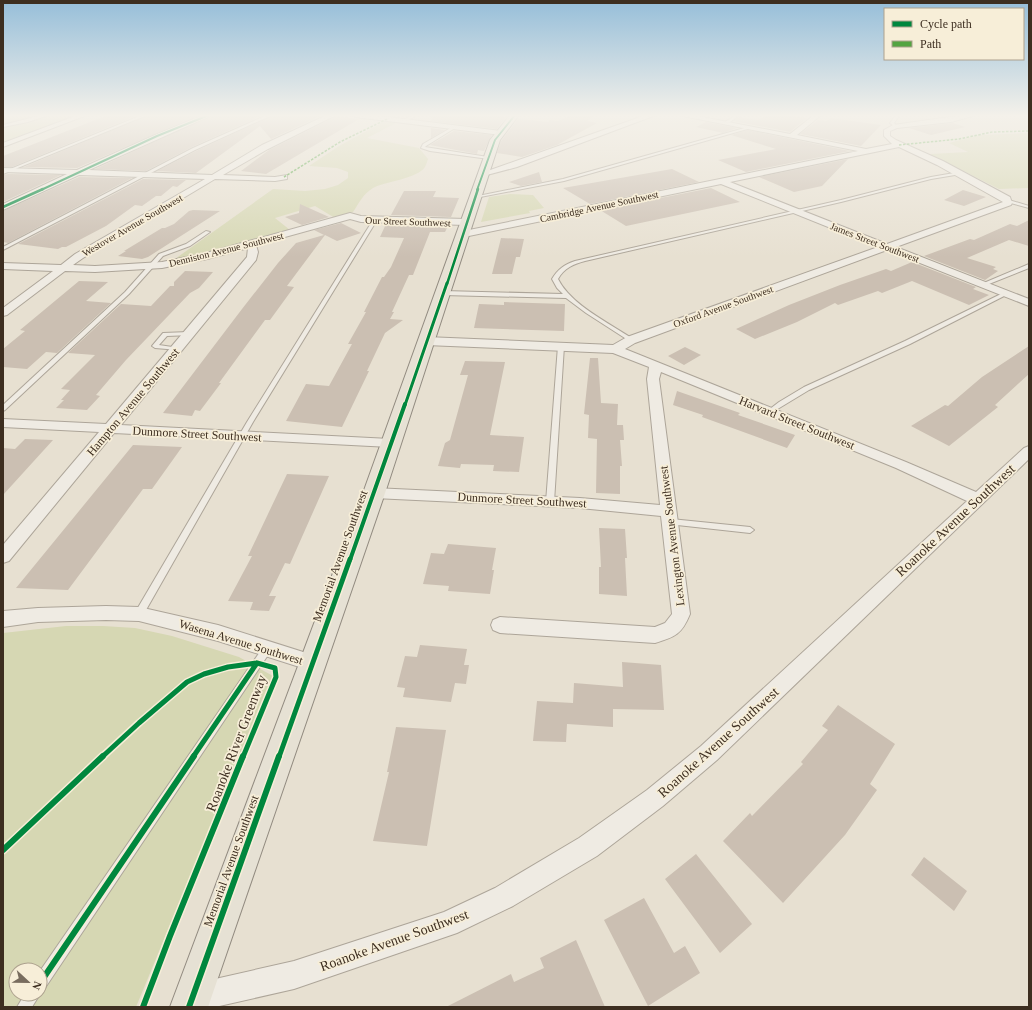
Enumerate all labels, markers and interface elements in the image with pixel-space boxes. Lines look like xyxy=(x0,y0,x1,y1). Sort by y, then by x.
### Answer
legend xyxy=(884,8,1024,60)
text: Cycle path xyxy=(920,17,972,31)
text: Path xyxy=(920,37,941,51)
street label: Cambridge Avenue Southwest xyxy=(539,188,660,224)
street label: Westover Avenue Southwest xyxy=(80,192,185,259)
street label: Our Street Southwest xyxy=(365,215,451,228)
street label: James Street Southwest xyxy=(829,220,921,265)
street label: Denniston Avenue Southwest xyxy=(168,230,285,269)
street label: Oxford Avenue Southwest xyxy=(672,283,775,330)
street label: Hampton Avenue Southwest xyxy=(84,345,183,459)
street label: Harvard Street Southwest xyxy=(737,393,857,453)
street label: Dunmore Street Southwest xyxy=(132,424,263,444)
street label: Roanoke Avenue Southwest xyxy=(893,461,1018,579)
street label: Lexington Avenue Southwest xyxy=(656,464,688,607)
street label: Memorial Avenue Southwest xyxy=(310,488,371,624)
street label: Dunmore Street Southwest xyxy=(457,490,588,510)
street label: Wasena Avenue Southwest xyxy=(177,616,305,668)
street label: Roanoke River Greenway xyxy=(203,673,270,814)
street label: Roanoke Avenue Southwest xyxy=(655,684,782,800)
street label: Memorial Avenue Southwest xyxy=(201,793,262,929)
street label: Roanoke Avenue Southwest xyxy=(318,907,471,974)
north arrow xyxy=(8,962,48,1002)
text: N xyxy=(30,980,44,992)

